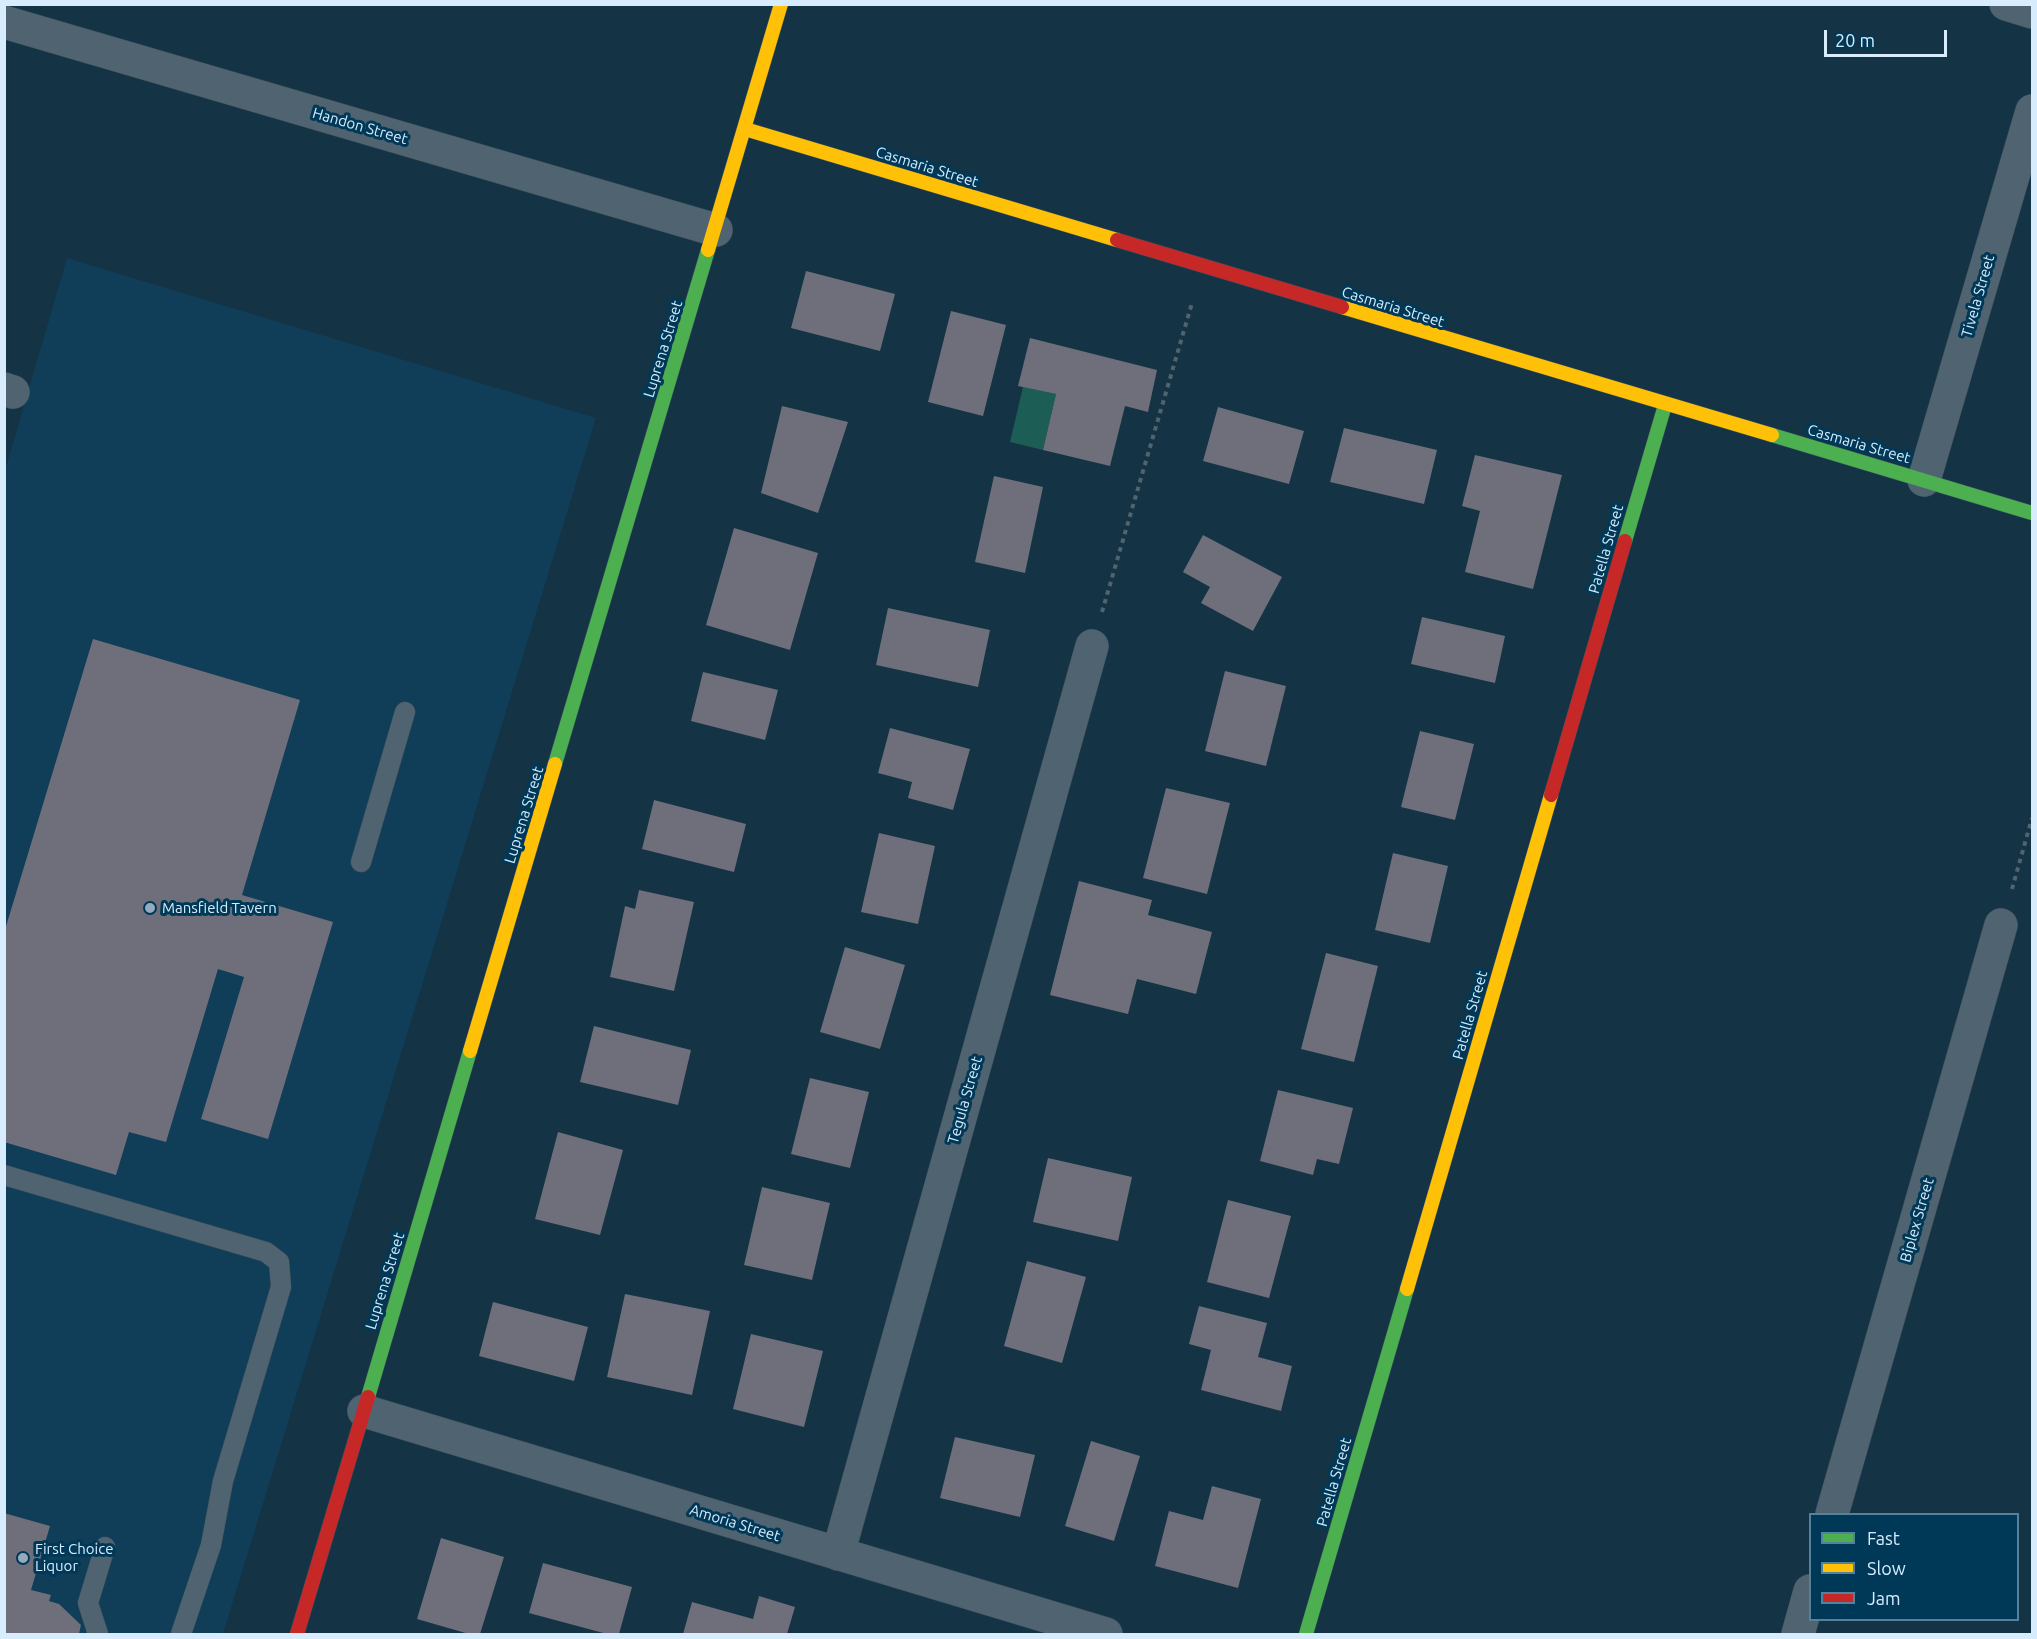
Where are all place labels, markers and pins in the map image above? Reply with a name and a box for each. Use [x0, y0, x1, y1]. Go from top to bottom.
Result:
place label: Mansfield Tavern [162, 899, 277, 917]
marker: Mansfield Tavern [143, 901, 157, 915]
place label: First Choice Liquor [35, 1540, 113, 1575]
marker: First Choice Liquor [16, 1551, 30, 1565]

